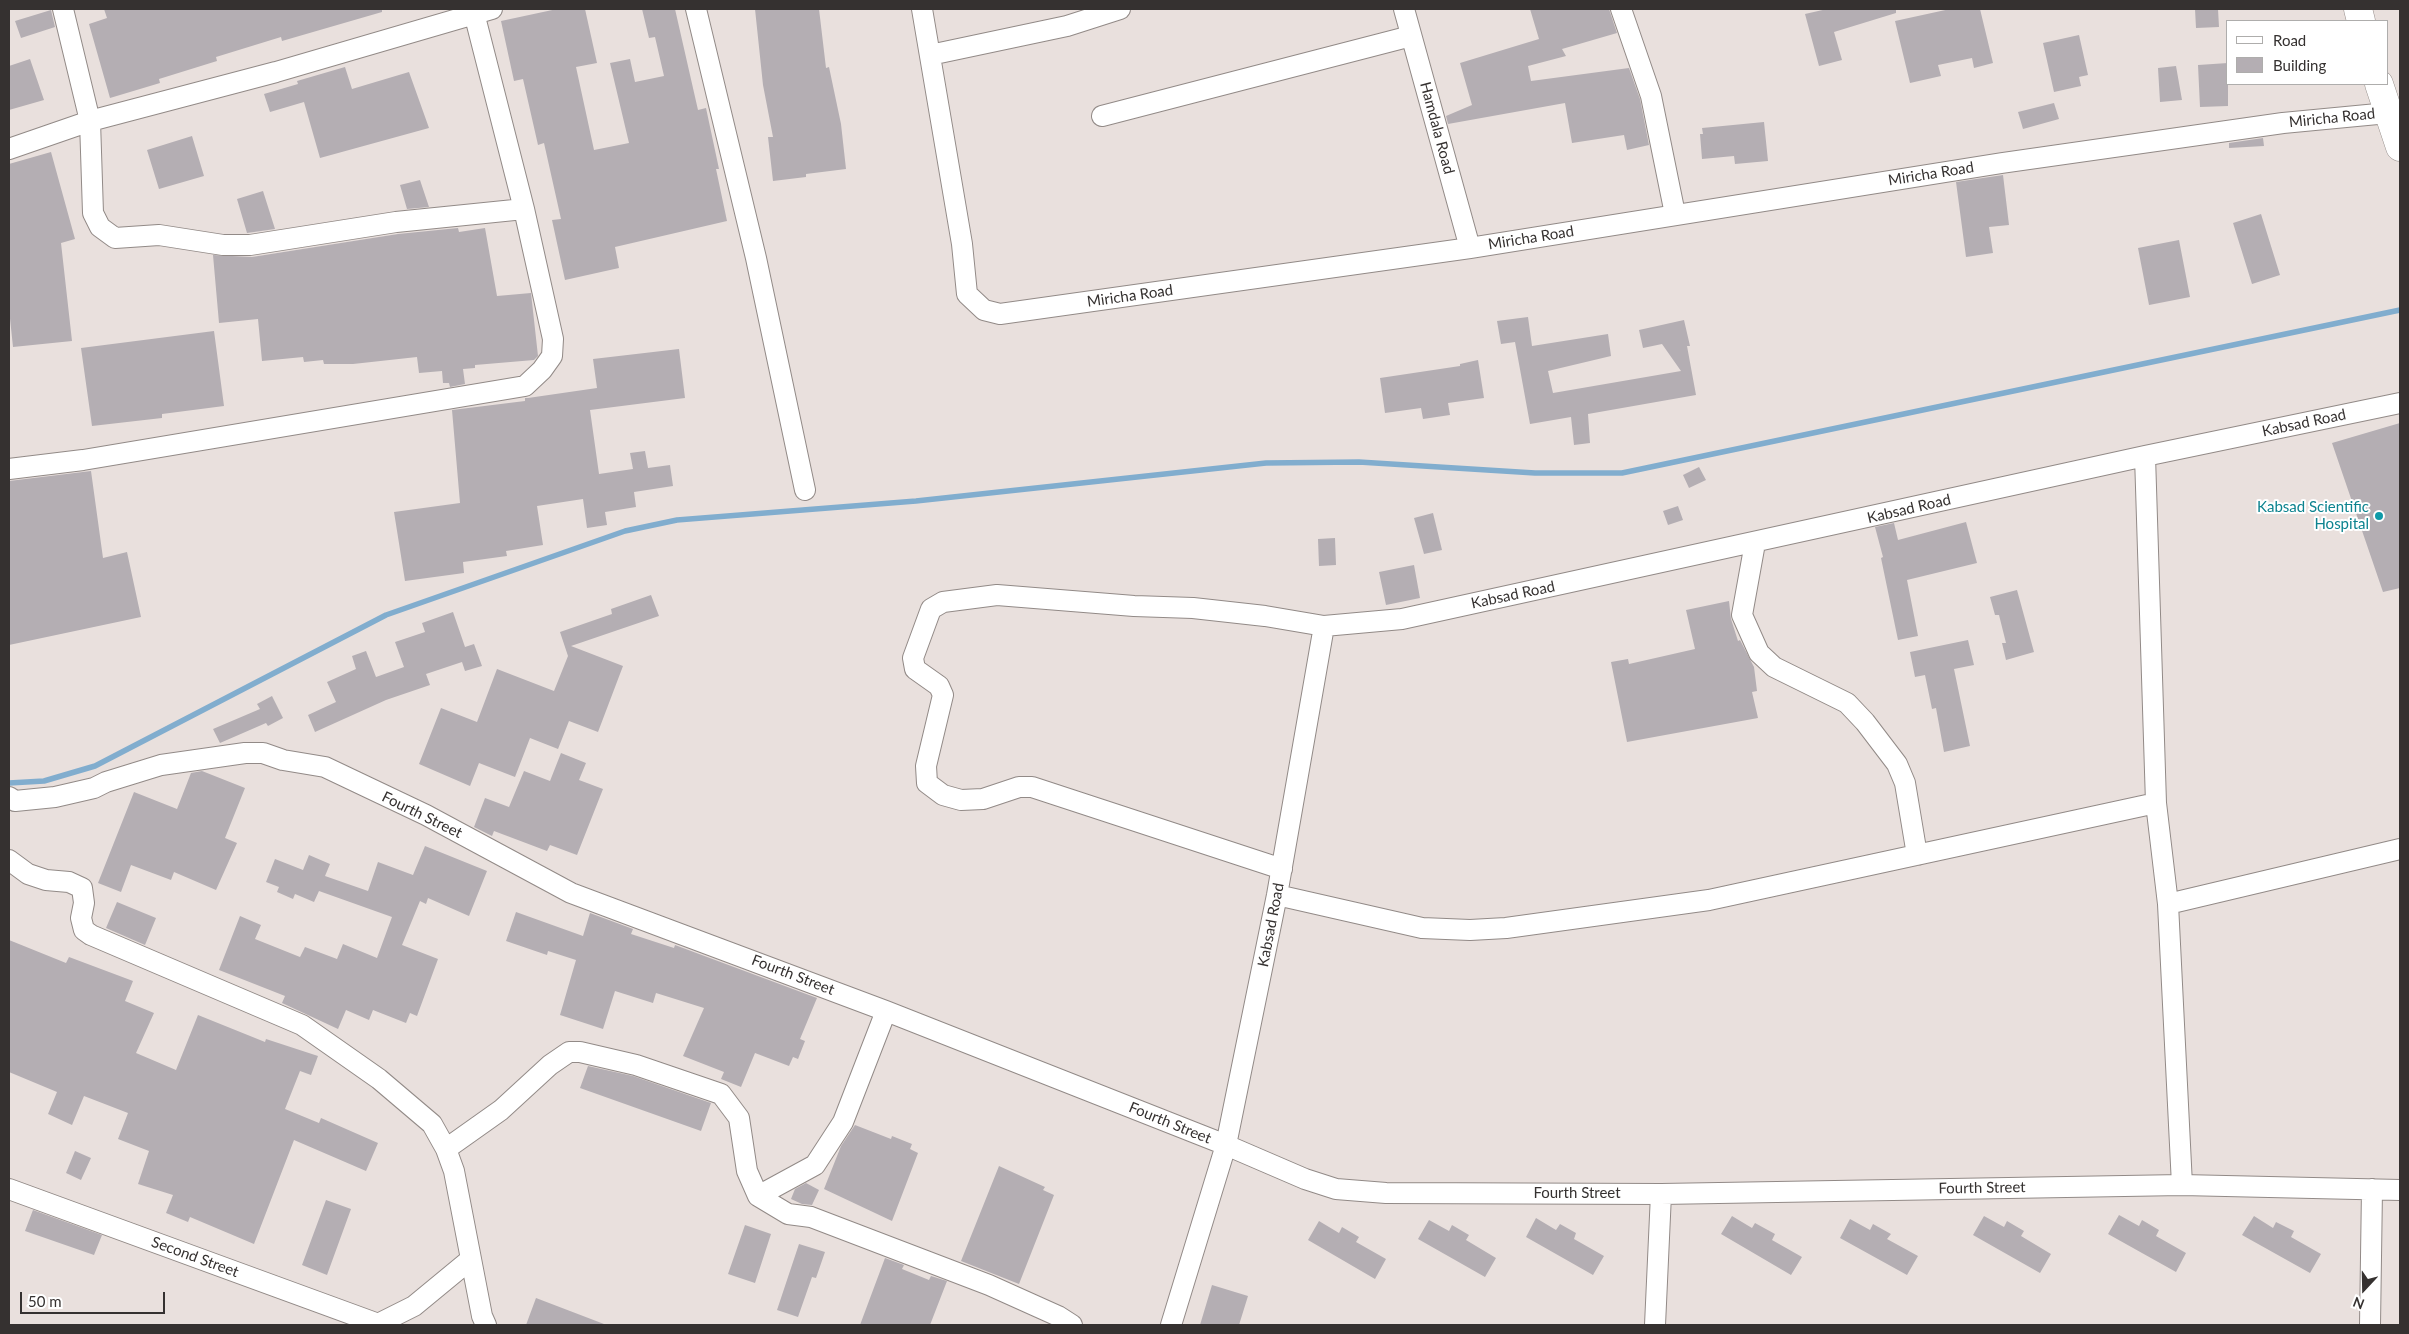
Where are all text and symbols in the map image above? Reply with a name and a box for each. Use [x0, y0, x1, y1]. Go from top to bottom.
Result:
legend [2226, 20, 2389, 85]
text: Road [2273, 31, 2306, 49]
text: Building [2273, 56, 2326, 74]
street label: Hamdala Road [1416, 80, 1458, 176]
street label: Miricha Road [2288, 105, 2376, 131]
street label: Miricha Road [1887, 158, 1975, 190]
street label: Miricha Road [1487, 222, 1575, 254]
street label: Miricha Road [1086, 281, 1174, 311]
street label: Kabsad Road [2260, 405, 2348, 441]
street label: Kabsad Road [1865, 491, 1953, 527]
place label: Kabsad Scientific Hospital [2257, 498, 2369, 533]
marker: Kabsad Scientific Hospital [2373, 510, 2385, 522]
street label: Kabsad Road [1469, 577, 1557, 613]
street label: Fourth Street [379, 788, 465, 842]
street label: Kabsad Road [1254, 881, 1288, 969]
street label: Fourth Street [749, 951, 837, 999]
street label: Fourth Street [1126, 1098, 1214, 1148]
street label: Fourth Street [1938, 1178, 2026, 1198]
street label: Fourth Street [1533, 1184, 1621, 1202]
street label: Second Street [149, 1233, 241, 1281]
north arrow [2339, 1264, 2389, 1314]
scale bar [22, 1282, 168, 1314]
text: 50 m [28, 1292, 62, 1310]
text: N [2350, 1294, 2367, 1313]

